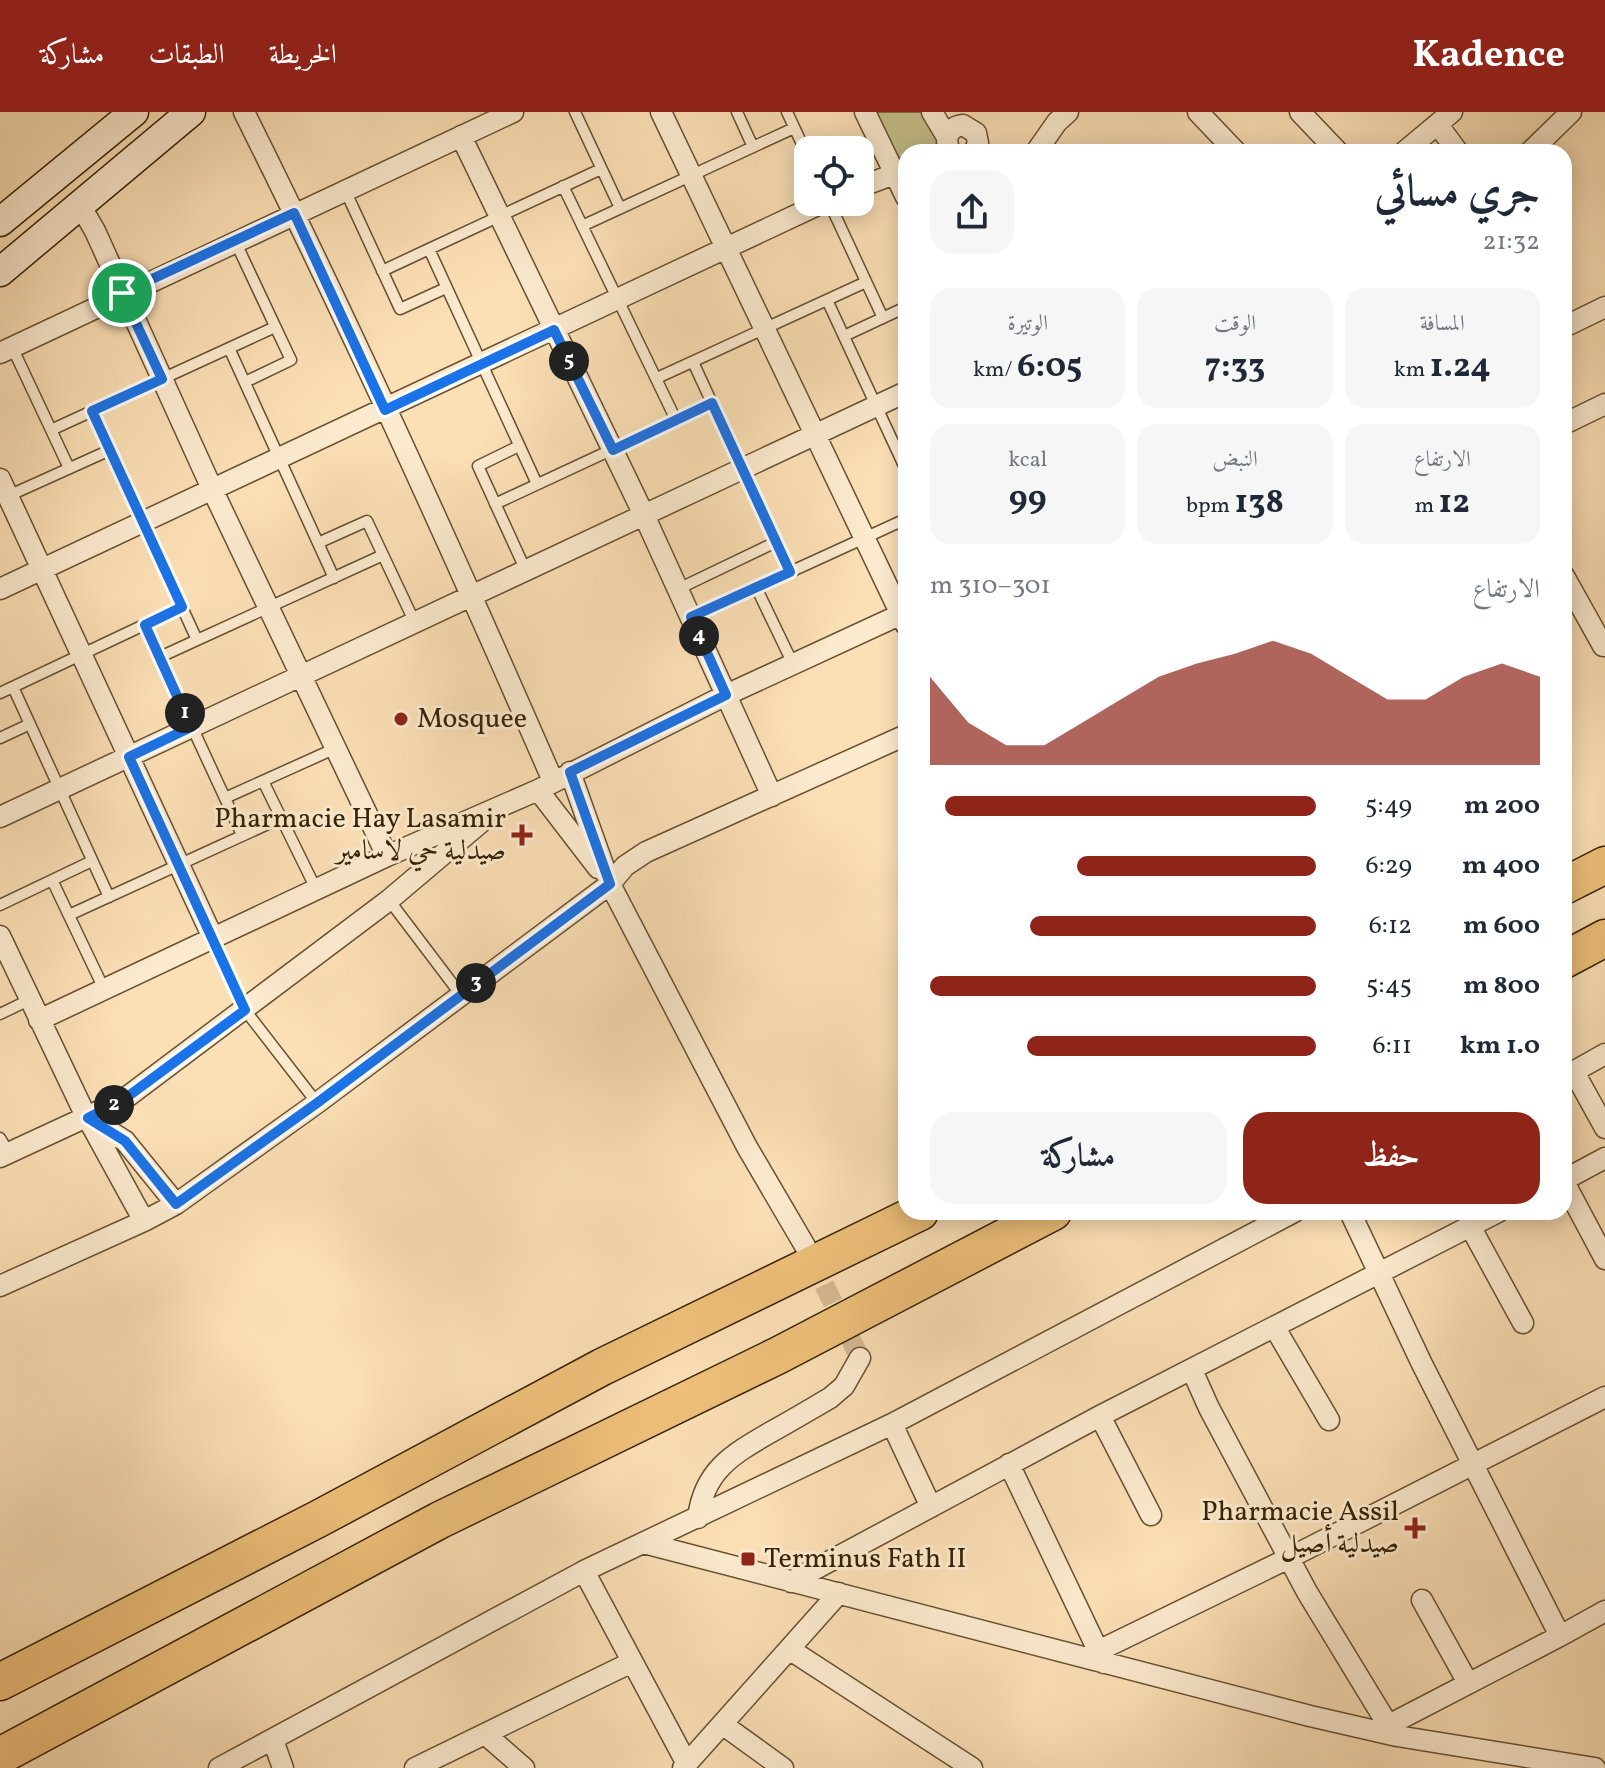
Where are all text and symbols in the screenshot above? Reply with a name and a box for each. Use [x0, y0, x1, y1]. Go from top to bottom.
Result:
text: Kadence [1413, 30, 1565, 83]
text: مشاركة [40, 36, 104, 75]
text: الطبقات [148, 36, 225, 75]
text: الخريطة [269, 36, 337, 75]
map controls [794, 136, 874, 216]
button: locate [794, 136, 874, 216]
text: جري مسائي [1374, 163, 1540, 224]
button: share [930, 170, 1014, 254]
text: 21:32 [1483, 224, 1540, 260]
pin [88, 259, 156, 327]
icon: arrive [100, 271, 144, 315]
text: الوتيرة [1007, 309, 1048, 340]
text: الوقت [1214, 309, 1256, 340]
text: المسافة [1420, 309, 1465, 340]
pin: 5 [549, 341, 589, 381]
text: 6:05 [1017, 344, 1082, 391]
text: 7:33 [1205, 344, 1265, 391]
text: 1.24 [1430, 344, 1491, 391]
text: 5 [564, 345, 574, 376]
text: /km [973, 355, 1017, 386]
text: km [1394, 355, 1430, 386]
text: kcal [1008, 445, 1047, 476]
text: النبض [1212, 445, 1258, 476]
text: الارتفاع [1414, 445, 1471, 476]
text: 99 [1009, 476, 1047, 523]
text: 138 [1235, 480, 1284, 527]
text: 12 [1439, 480, 1470, 527]
text: bpm [1186, 491, 1235, 522]
text: m [1415, 491, 1439, 522]
text: 301–310 m [930, 568, 1051, 604]
text: الارتفاع [1473, 572, 1540, 608]
pin: 4 [679, 616, 719, 656]
text: 4 [692, 620, 706, 651]
pin: 1 [165, 693, 205, 733]
text: 1 [181, 697, 189, 728]
place label: Mosquee [417, 700, 527, 739]
marker: Mosquee [392, 710, 410, 728]
text: 5:49 [1365, 788, 1412, 824]
text: 200 m [1464, 788, 1540, 824]
place label: Pharmacie Hay Lasamir صيدلية حي لاسامير [214, 800, 506, 872]
marker: Pharmacie Hay Lasamir صيدلية حي لاسامير [513, 826, 531, 844]
text: 6:29 [1366, 848, 1412, 884]
text: 400 m [1462, 848, 1540, 884]
text: 6:12 [1369, 908, 1412, 944]
text: 600 m [1463, 908, 1540, 944]
pin: 3 [456, 963, 496, 1003]
text: 3 [470, 967, 482, 998]
text: 5:45 [1366, 968, 1412, 1004]
text: 800 m [1463, 968, 1540, 1004]
text: 6:11 [1373, 1028, 1412, 1064]
text: 1.0 km [1460, 1028, 1540, 1064]
pin: 2 [94, 1085, 134, 1125]
text: 2 [108, 1089, 120, 1120]
button: مشاركة [930, 1112, 1227, 1204]
button: حفظ [1243, 1112, 1540, 1204]
place label: Pharmacie Assil صيدلية أصيل [1201, 1493, 1399, 1564]
marker: Pharmacie Assil صيدلية أصيل [1406, 1519, 1424, 1537]
place label: Terminus Fath II [764, 1540, 967, 1579]
marker: Terminus Fath II [739, 1550, 757, 1568]

